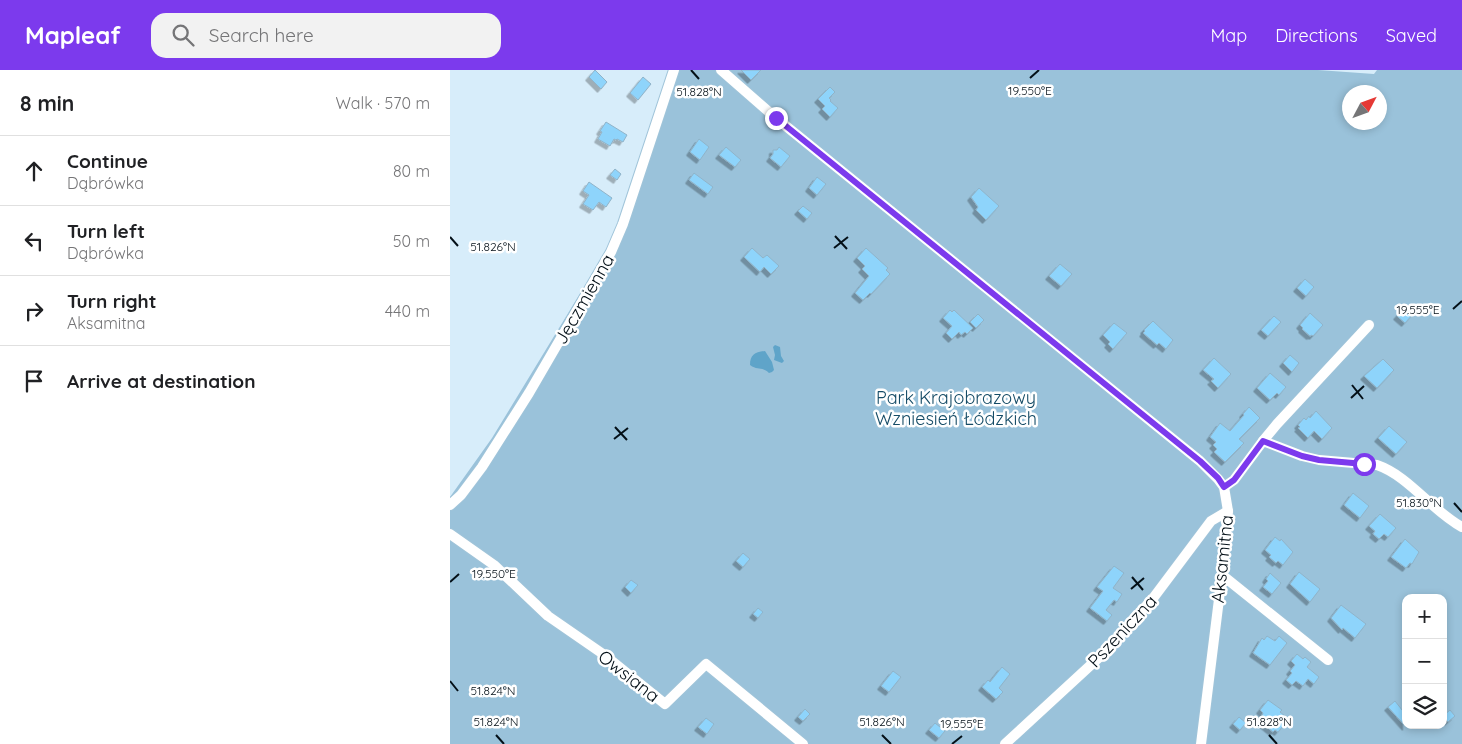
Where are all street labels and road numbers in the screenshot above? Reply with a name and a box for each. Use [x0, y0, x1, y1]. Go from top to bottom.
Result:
street label: Jęczmienna [549, 250, 619, 348]
street label: Aksamitna [1206, 514, 1238, 604]
street label: Pszeniczna [1082, 590, 1162, 672]
street label: Owsiana [594, 645, 664, 707]

